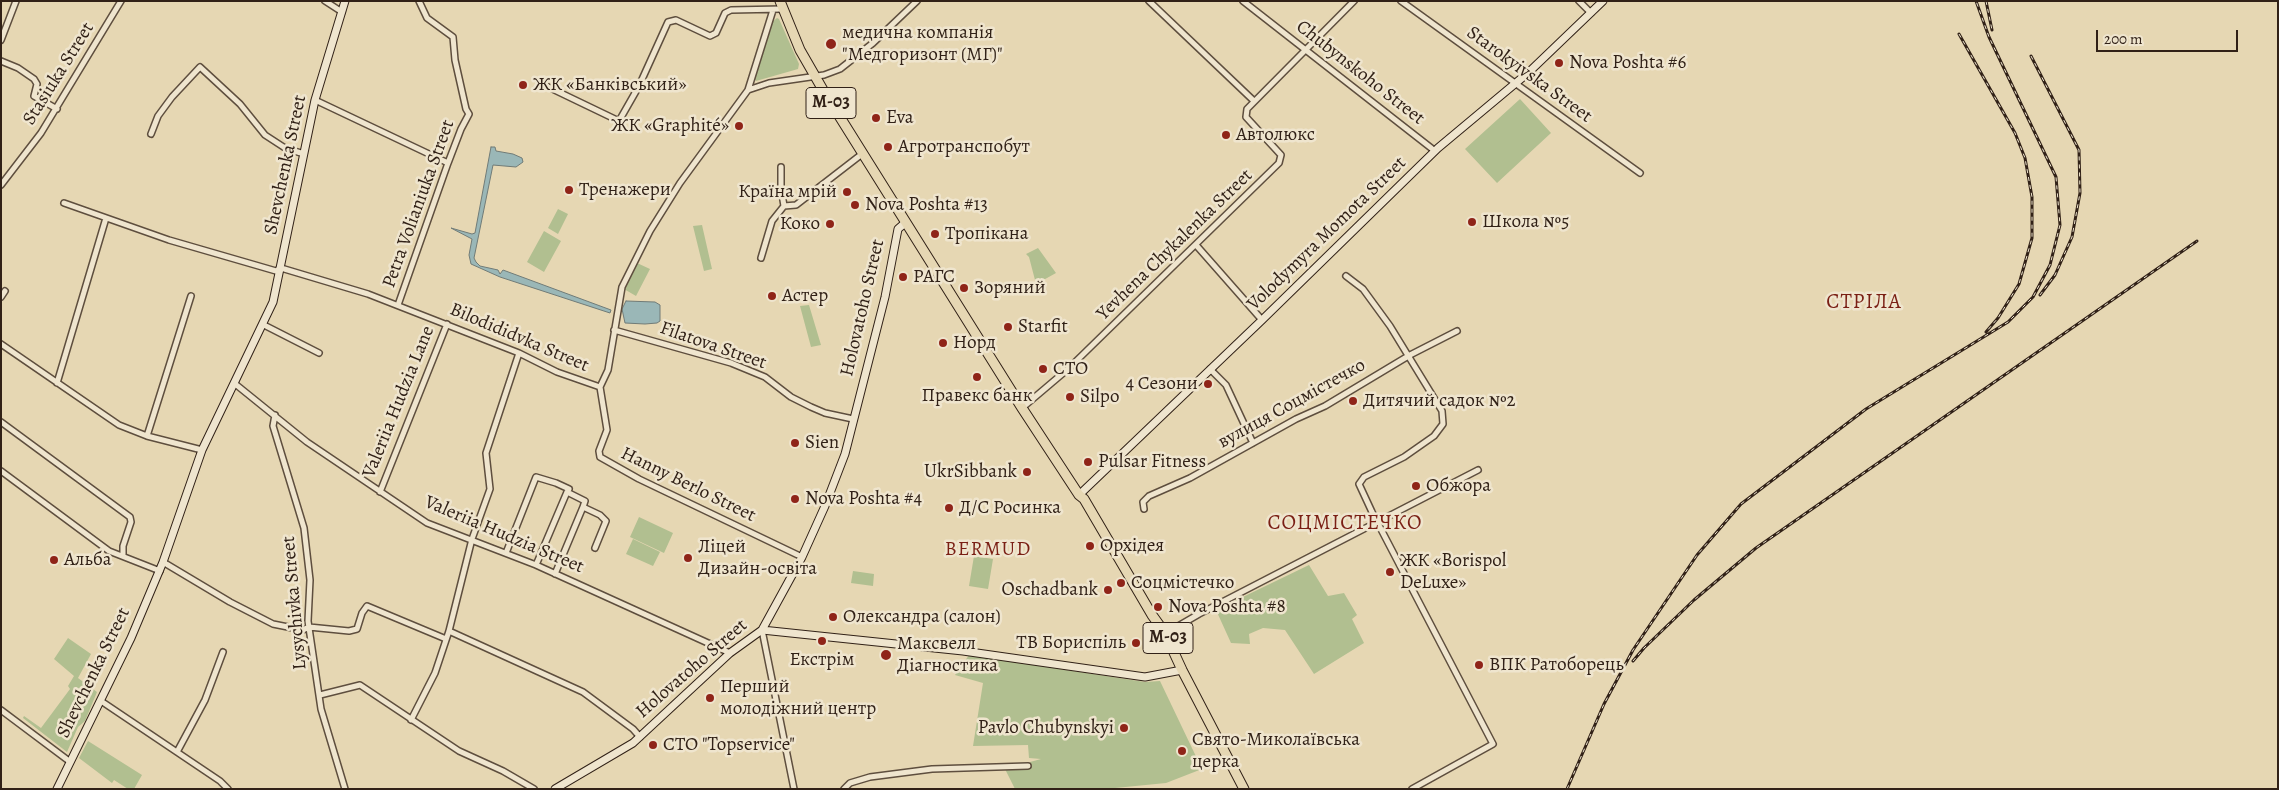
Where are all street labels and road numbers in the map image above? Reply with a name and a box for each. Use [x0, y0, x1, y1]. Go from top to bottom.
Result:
street label: Chubynskoho Street [1291, 16, 1429, 130]
street label: Stasiuka Street [18, 18, 100, 130]
street label: Starokyivska Street [1462, 22, 1596, 128]
road number: М-03 [806, 88, 856, 119]
street label: Shevchenka Street [260, 93, 312, 237]
street label: Petra Volianiuka Street [378, 117, 460, 291]
street label: Volodymyra Momota Street [1243, 152, 1411, 316]
street label: Yevhena Chykalenka Street [1092, 165, 1258, 325]
street label: Holovatoho Street [836, 237, 890, 379]
street label: Bilodididvka Street [446, 298, 592, 378]
street label: Filatova Street [657, 317, 769, 375]
street label: Valeriia Hudzia Lane [358, 323, 440, 481]
street label: вулиця Соцмістечко [1214, 354, 1370, 454]
street label: Hanny Berlo Street [617, 443, 759, 527]
street label: Valeriia Hudzia Street [421, 491, 587, 579]
street label: Lysychivka Street [278, 535, 312, 671]
street label: Shevchenka Street [53, 604, 135, 742]
street label: Holovatoho Street [632, 614, 752, 724]
road number: М-03 [1143, 622, 1193, 654]

